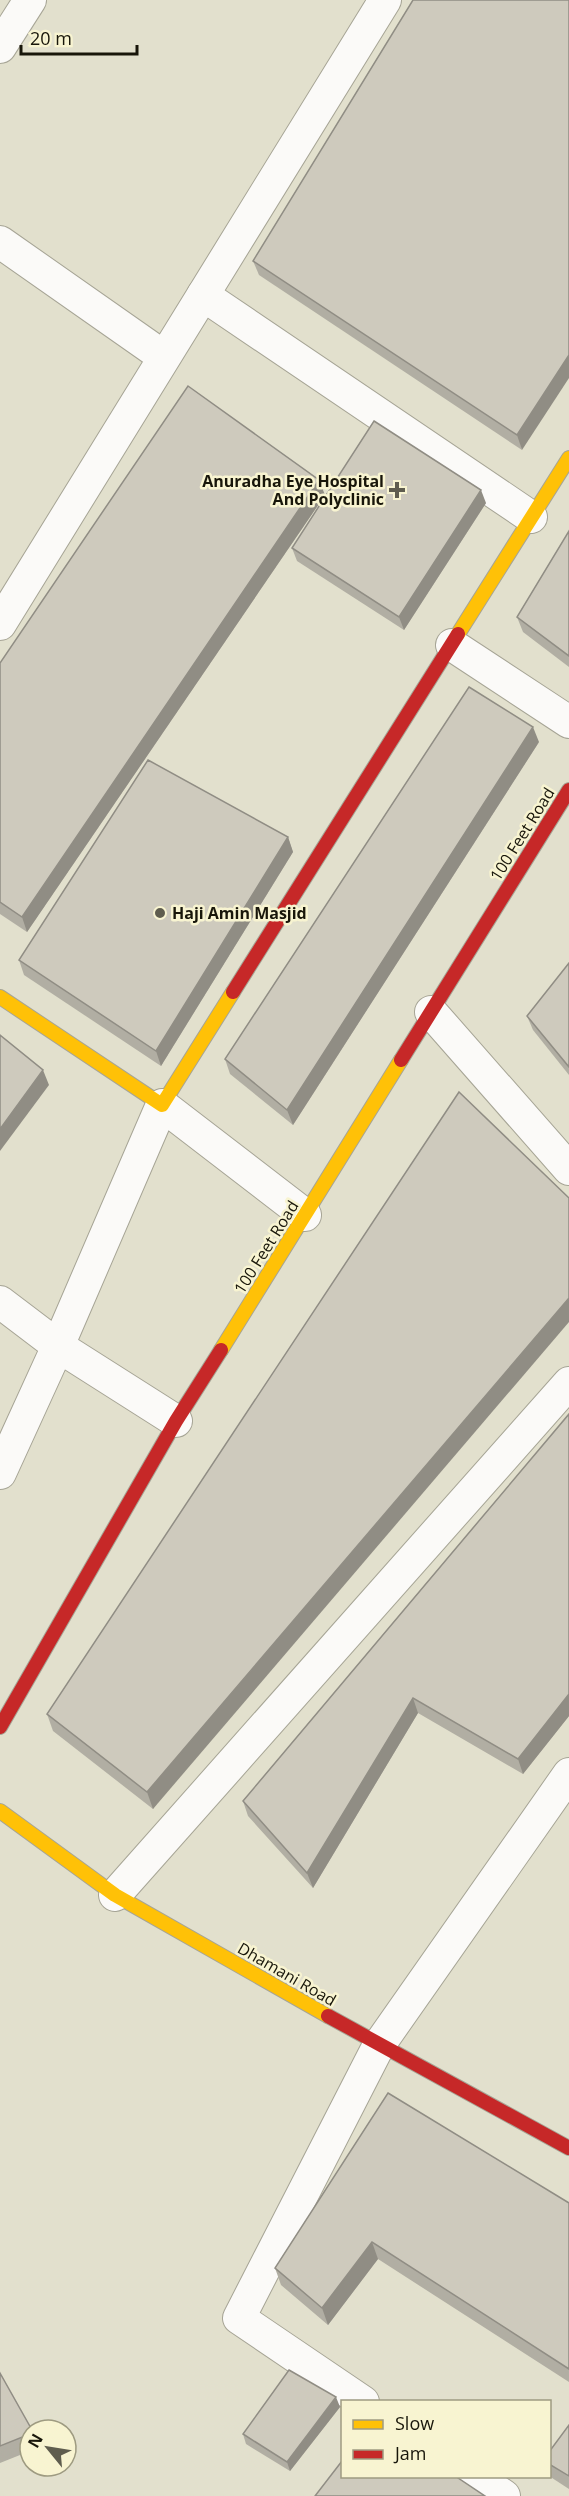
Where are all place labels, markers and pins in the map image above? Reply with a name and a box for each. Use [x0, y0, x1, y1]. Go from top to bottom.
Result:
place label: Anuradha Eye Hospital And Polyclinic [202, 470, 384, 510]
marker: Anuradha Eye Hospital And Polyclinic [388, 481, 406, 499]
place label: Haji Amin Masjid [172, 902, 307, 924]
marker: Haji Amin Masjid [153, 906, 167, 920]

